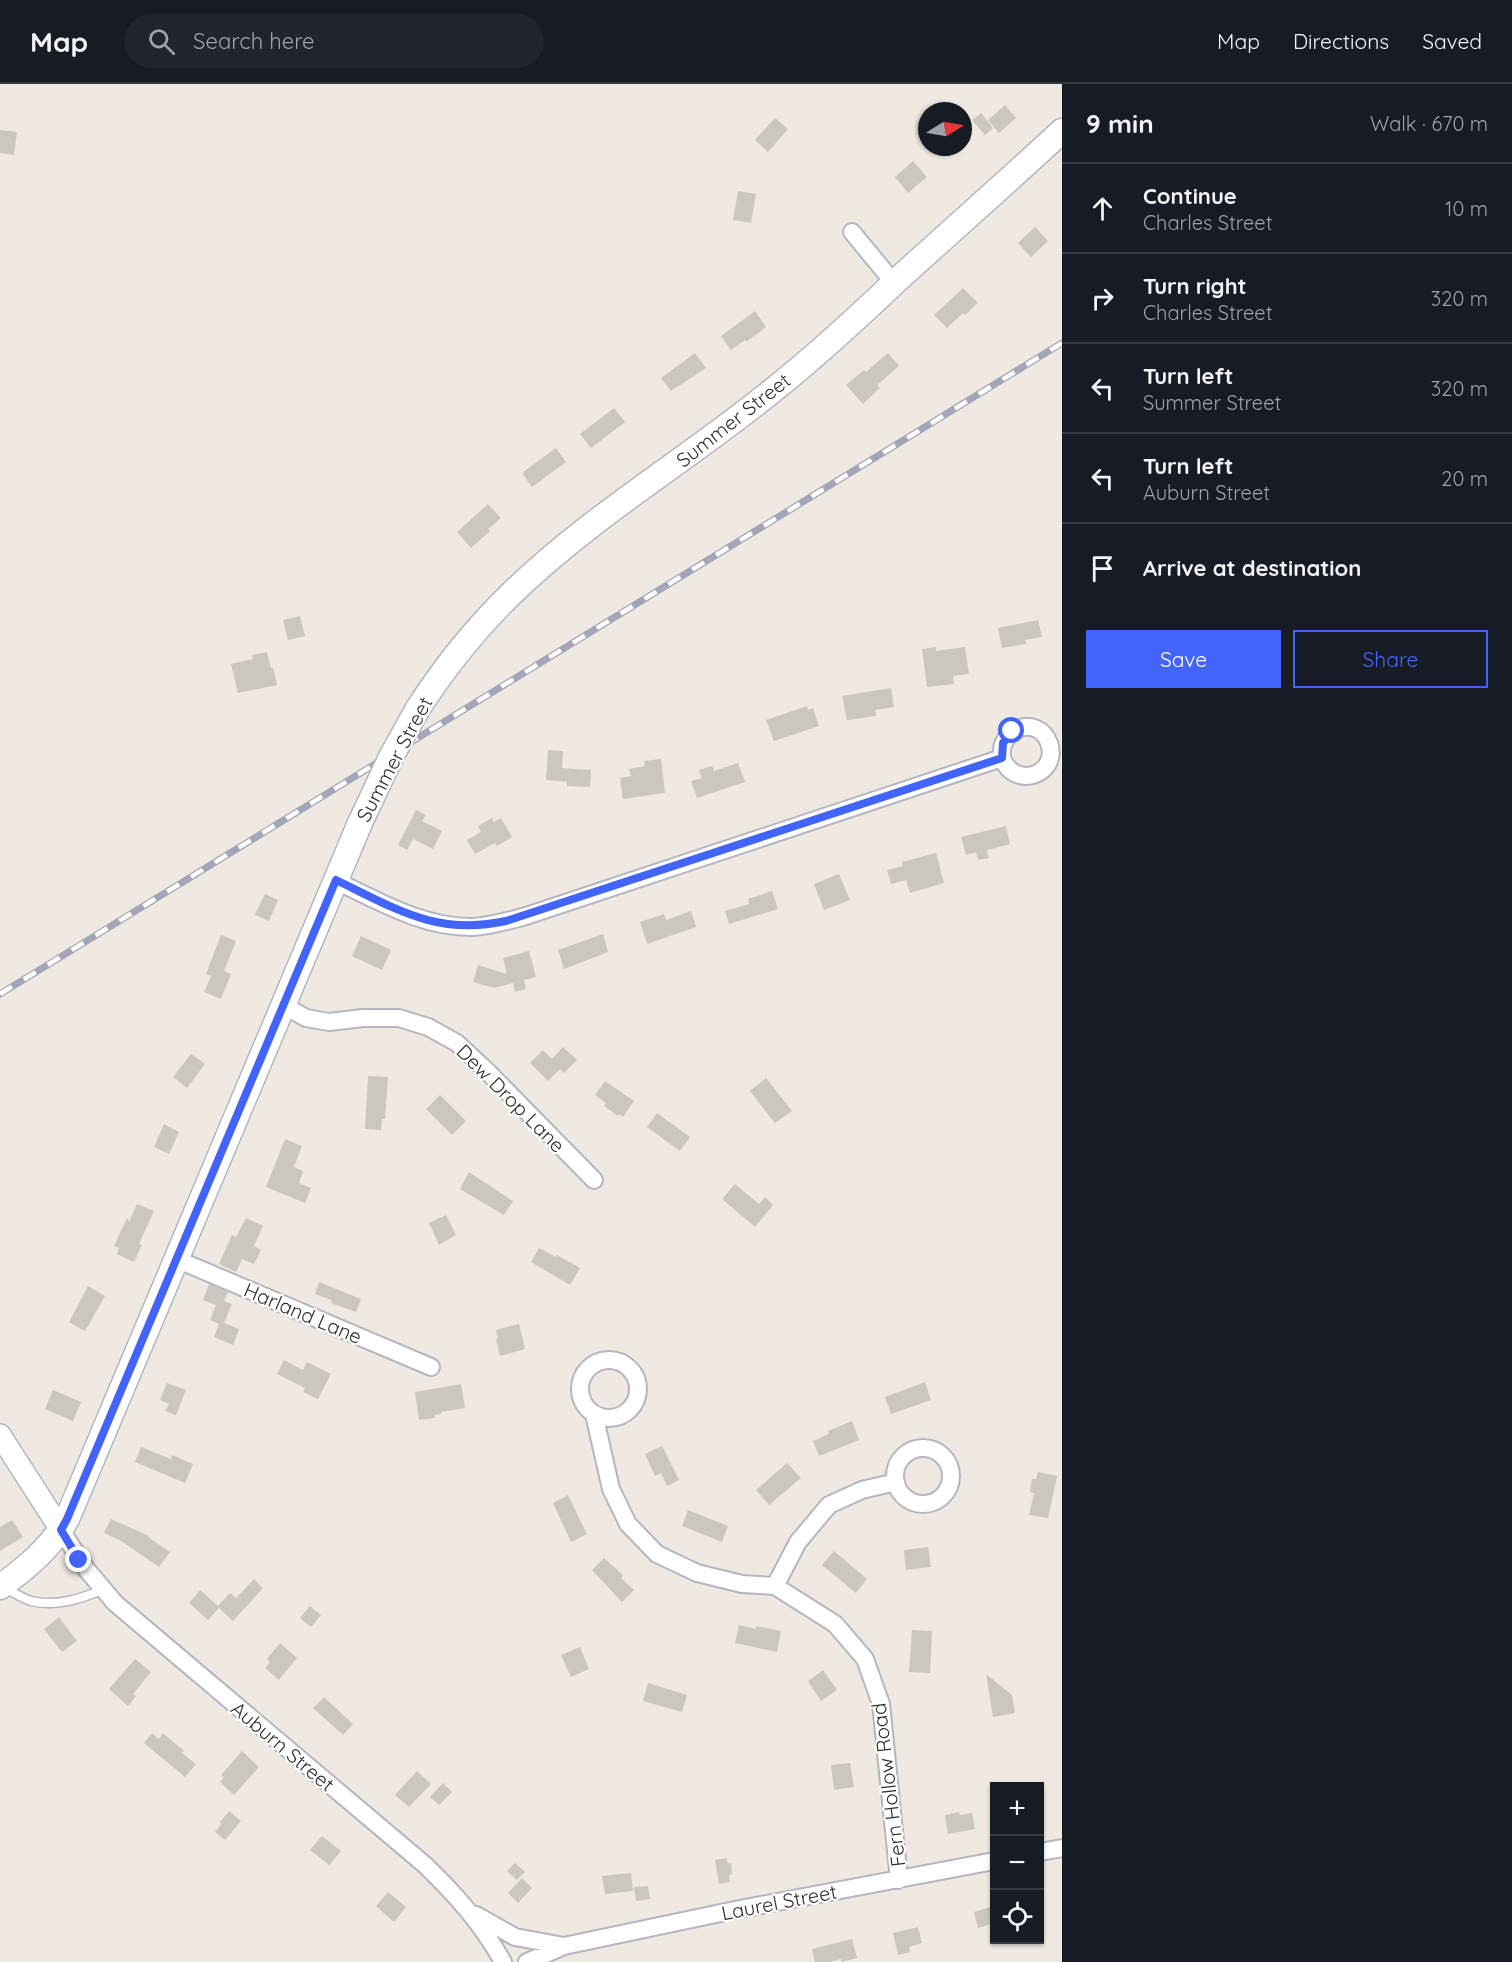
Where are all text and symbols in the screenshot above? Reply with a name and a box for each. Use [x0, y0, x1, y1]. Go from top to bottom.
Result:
search box [124, 14, 544, 68]
text: Map [30, 24, 88, 59]
icon: search [145, 25, 178, 58]
text: Search here [193, 27, 315, 55]
text: Map [1217, 28, 1260, 54]
text: Directions [1293, 28, 1389, 54]
text: Saved [1422, 28, 1482, 54]
north arrow [918, 102, 972, 156]
text: 9 min [1086, 107, 1154, 140]
text: Walk · 670 m [1370, 111, 1488, 136]
text: Continue [1143, 182, 1237, 210]
icon: ahead [1086, 192, 1119, 225]
text: 10 m [1445, 196, 1488, 221]
text: Charles Street [1143, 210, 1272, 235]
text: Turn right [1143, 272, 1247, 300]
icon: right [1086, 282, 1119, 315]
text: 320 m [1431, 286, 1488, 311]
text: Charles Street [1143, 300, 1272, 325]
text: Turn left [1143, 362, 1233, 390]
street label: Summer Street [671, 367, 795, 472]
icon: left [1086, 372, 1119, 405]
text: 320 m [1431, 376, 1488, 401]
text: Summer Street [1143, 390, 1281, 415]
text: Turn left [1143, 452, 1233, 480]
icon: left [1086, 462, 1119, 495]
text: 20 m [1441, 466, 1488, 491]
text: Auburn Street [1143, 480, 1270, 505]
icon: arrive [1086, 552, 1119, 585]
text: Arrive at destination [1143, 554, 1361, 582]
button: Save [1086, 630, 1281, 688]
button: Share [1293, 630, 1488, 688]
street label: Summer Street [351, 692, 438, 826]
route start [998, 717, 1024, 743]
street label: Dew Drop Lane [452, 1039, 570, 1157]
street label: Harland Lane [240, 1277, 366, 1349]
route end [65, 1546, 91, 1572]
street label: Auburn Street [226, 1696, 340, 1797]
street label: Fern Hollow Road [866, 1702, 910, 1868]
map controls [990, 1782, 1044, 1944]
button: + [990, 1782, 1044, 1836]
button: − [990, 1836, 1044, 1890]
street label: Laurel Street [719, 1879, 839, 1925]
button: locate [990, 1890, 1044, 1944]

